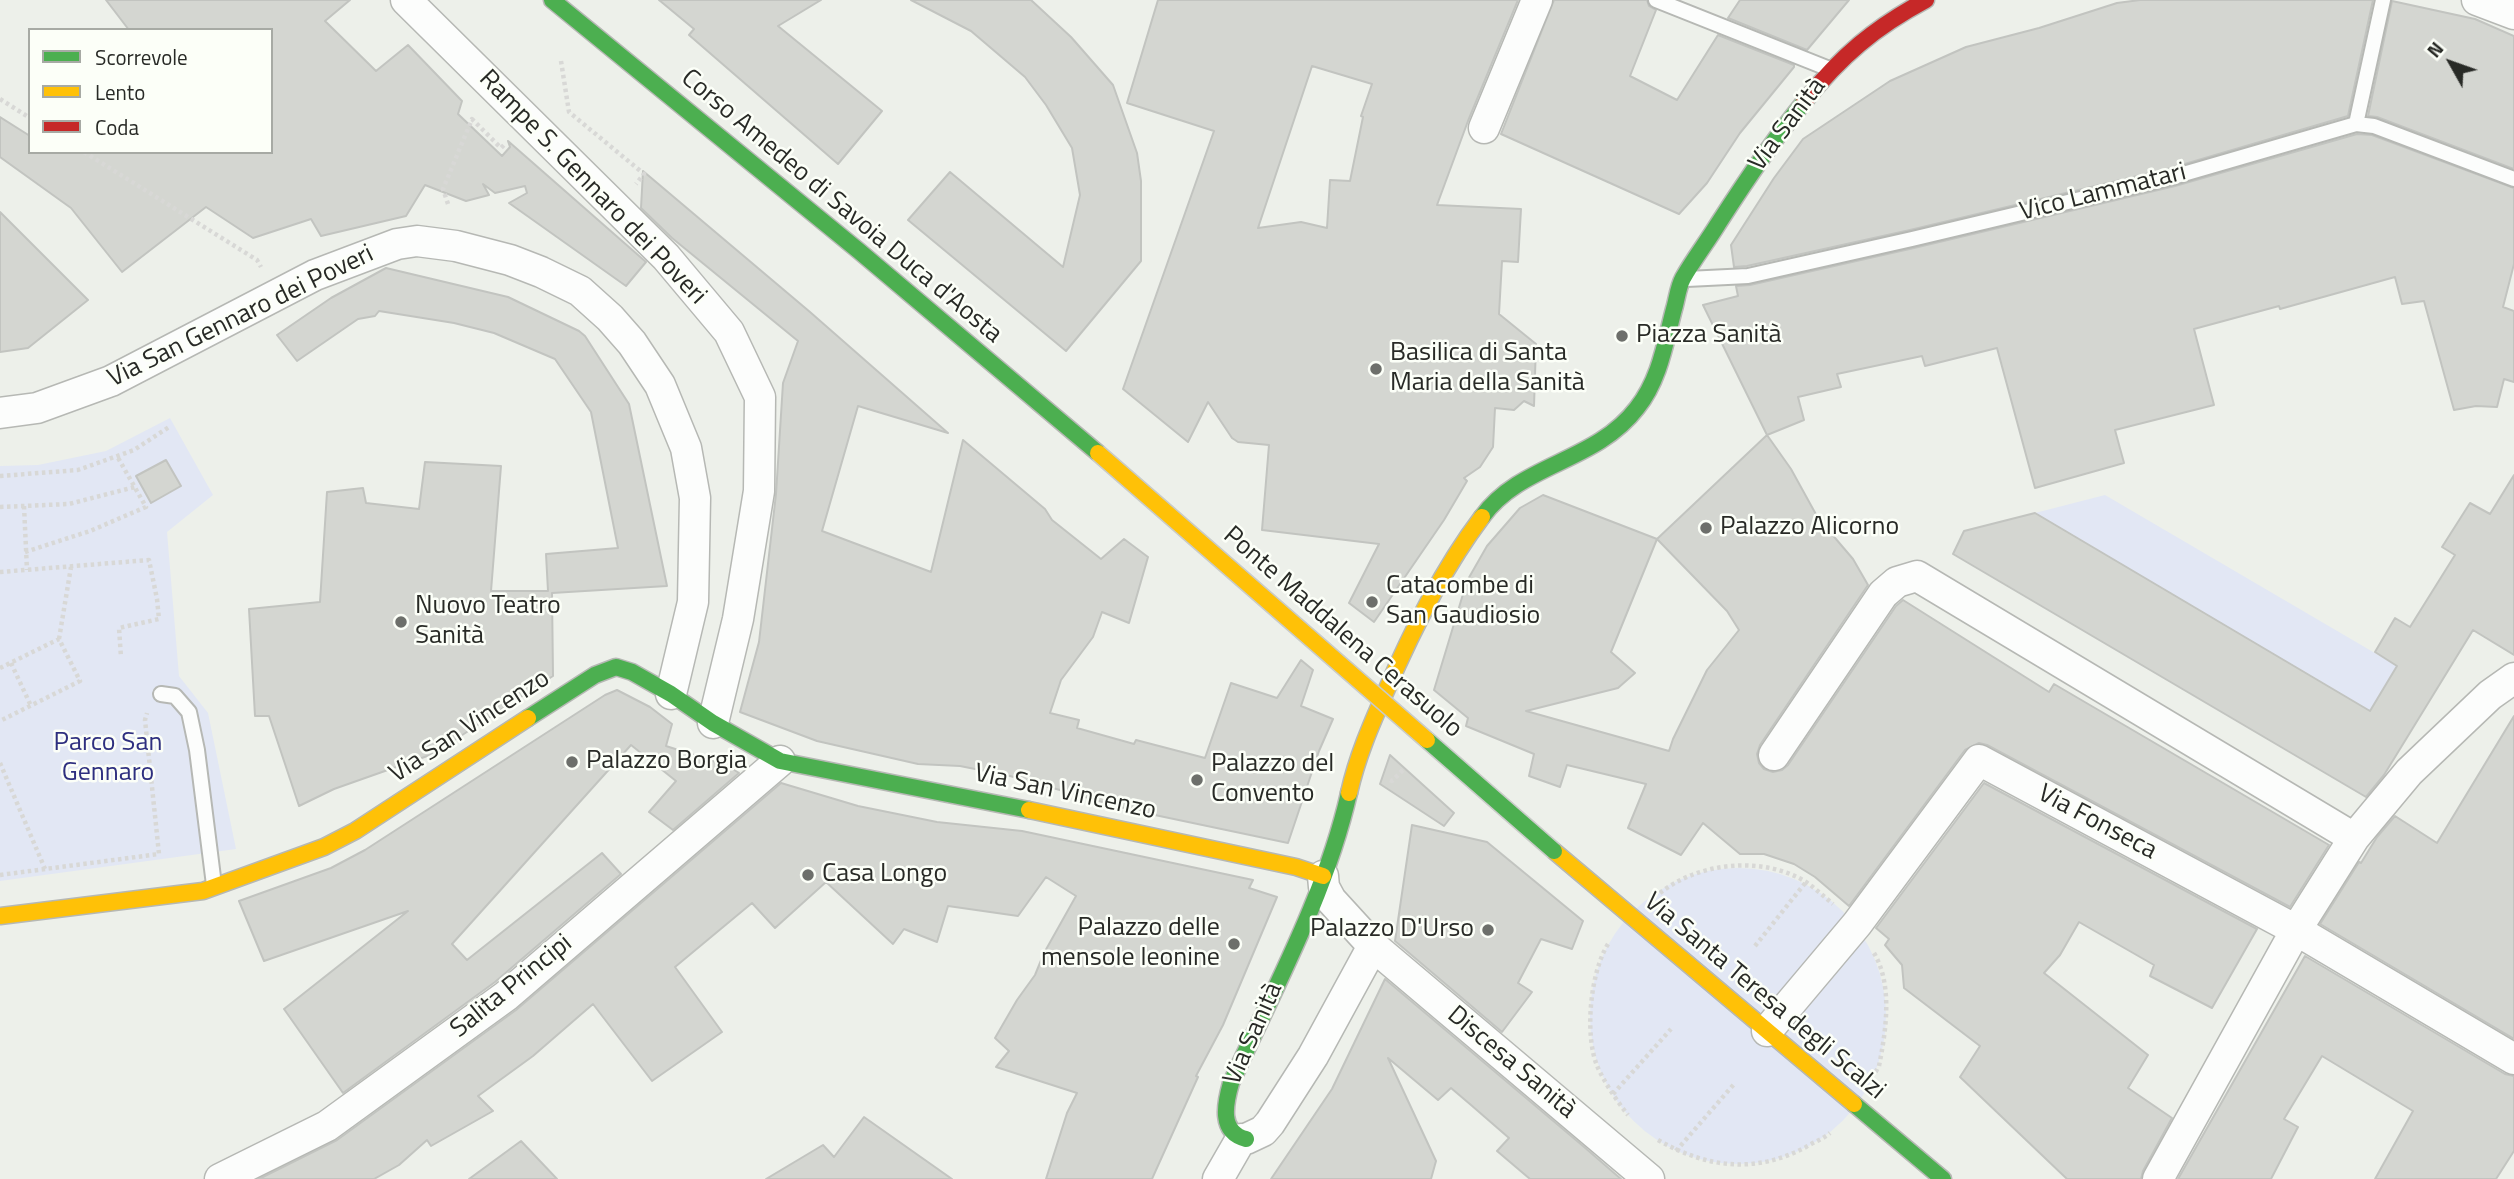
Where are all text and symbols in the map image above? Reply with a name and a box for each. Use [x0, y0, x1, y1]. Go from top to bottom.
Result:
legend [28, 28, 273, 154]
north arrow [2416, 28, 2486, 98]
text: N [2419, 35, 2450, 64]
text: Scorrevole [95, 41, 188, 73]
street label: Corso Amedeo di Savoia Duca d'Aosta [674, 63, 1008, 351]
street label: Rampe S. Gennaro dei Poveri [472, 64, 712, 312]
street label: Via Sanità [1743, 72, 1833, 178]
text: Lento [95, 76, 145, 108]
text: Coda [95, 111, 139, 143]
street label: Vico Lammatari [2017, 157, 2189, 229]
street label: Via San Gennaro dei Poveri [103, 239, 379, 395]
place label: Piazza Sanità [1636, 320, 1781, 352]
marker: Piazza Sanità [1614, 328, 1630, 344]
place label: Basilica di Santa Maria della Sanità [1390, 338, 1585, 400]
marker: Basilica di Santa Maria della Sanità [1368, 361, 1384, 377]
place label: Palazzo Alicorno [1720, 512, 1899, 544]
marker: Palazzo Alicorno [1698, 520, 1714, 536]
street label: Ponte Maddalena Cerasuolo [1216, 521, 1468, 745]
place label: Catacombe di San Gaudiosio [1386, 571, 1540, 632]
place label: Nuovo Teatro Sanità [415, 591, 561, 652]
marker: Catacombe di San Gaudiosio [1364, 594, 1380, 610]
marker: Nuovo Teatro Sanità [393, 614, 409, 630]
street label: Via San Vincenzo [384, 664, 556, 790]
park label: Parco San Gennaro [54, 728, 162, 790]
place label: Palazzo Borgia [586, 746, 747, 778]
place label: Palazzo del Convento [1211, 749, 1334, 810]
marker: Palazzo Borgia [564, 754, 580, 770]
street label: Via San Vincenzo [971, 759, 1159, 827]
marker: Palazzo del Convento [1189, 772, 1205, 788]
street label: Via Fonseca [2032, 779, 2162, 867]
place label: Casa Longo [822, 859, 947, 891]
marker: Casa Longo [800, 867, 816, 883]
street label: Via Santa Teresa degli Scalzi [1637, 887, 1891, 1107]
place label: Palazzo delle mensole leonine [1041, 913, 1220, 974]
place label: Palazzo D'Urso [1310, 914, 1474, 946]
marker: Palazzo D'Urso [1480, 922, 1496, 938]
street label: Salita Principi [445, 929, 579, 1045]
marker: Palazzo delle mensole leonine [1226, 936, 1242, 952]
street label: Via Sanità [1218, 978, 1290, 1090]
street label: Discesa Sanità [1440, 1000, 1582, 1126]

